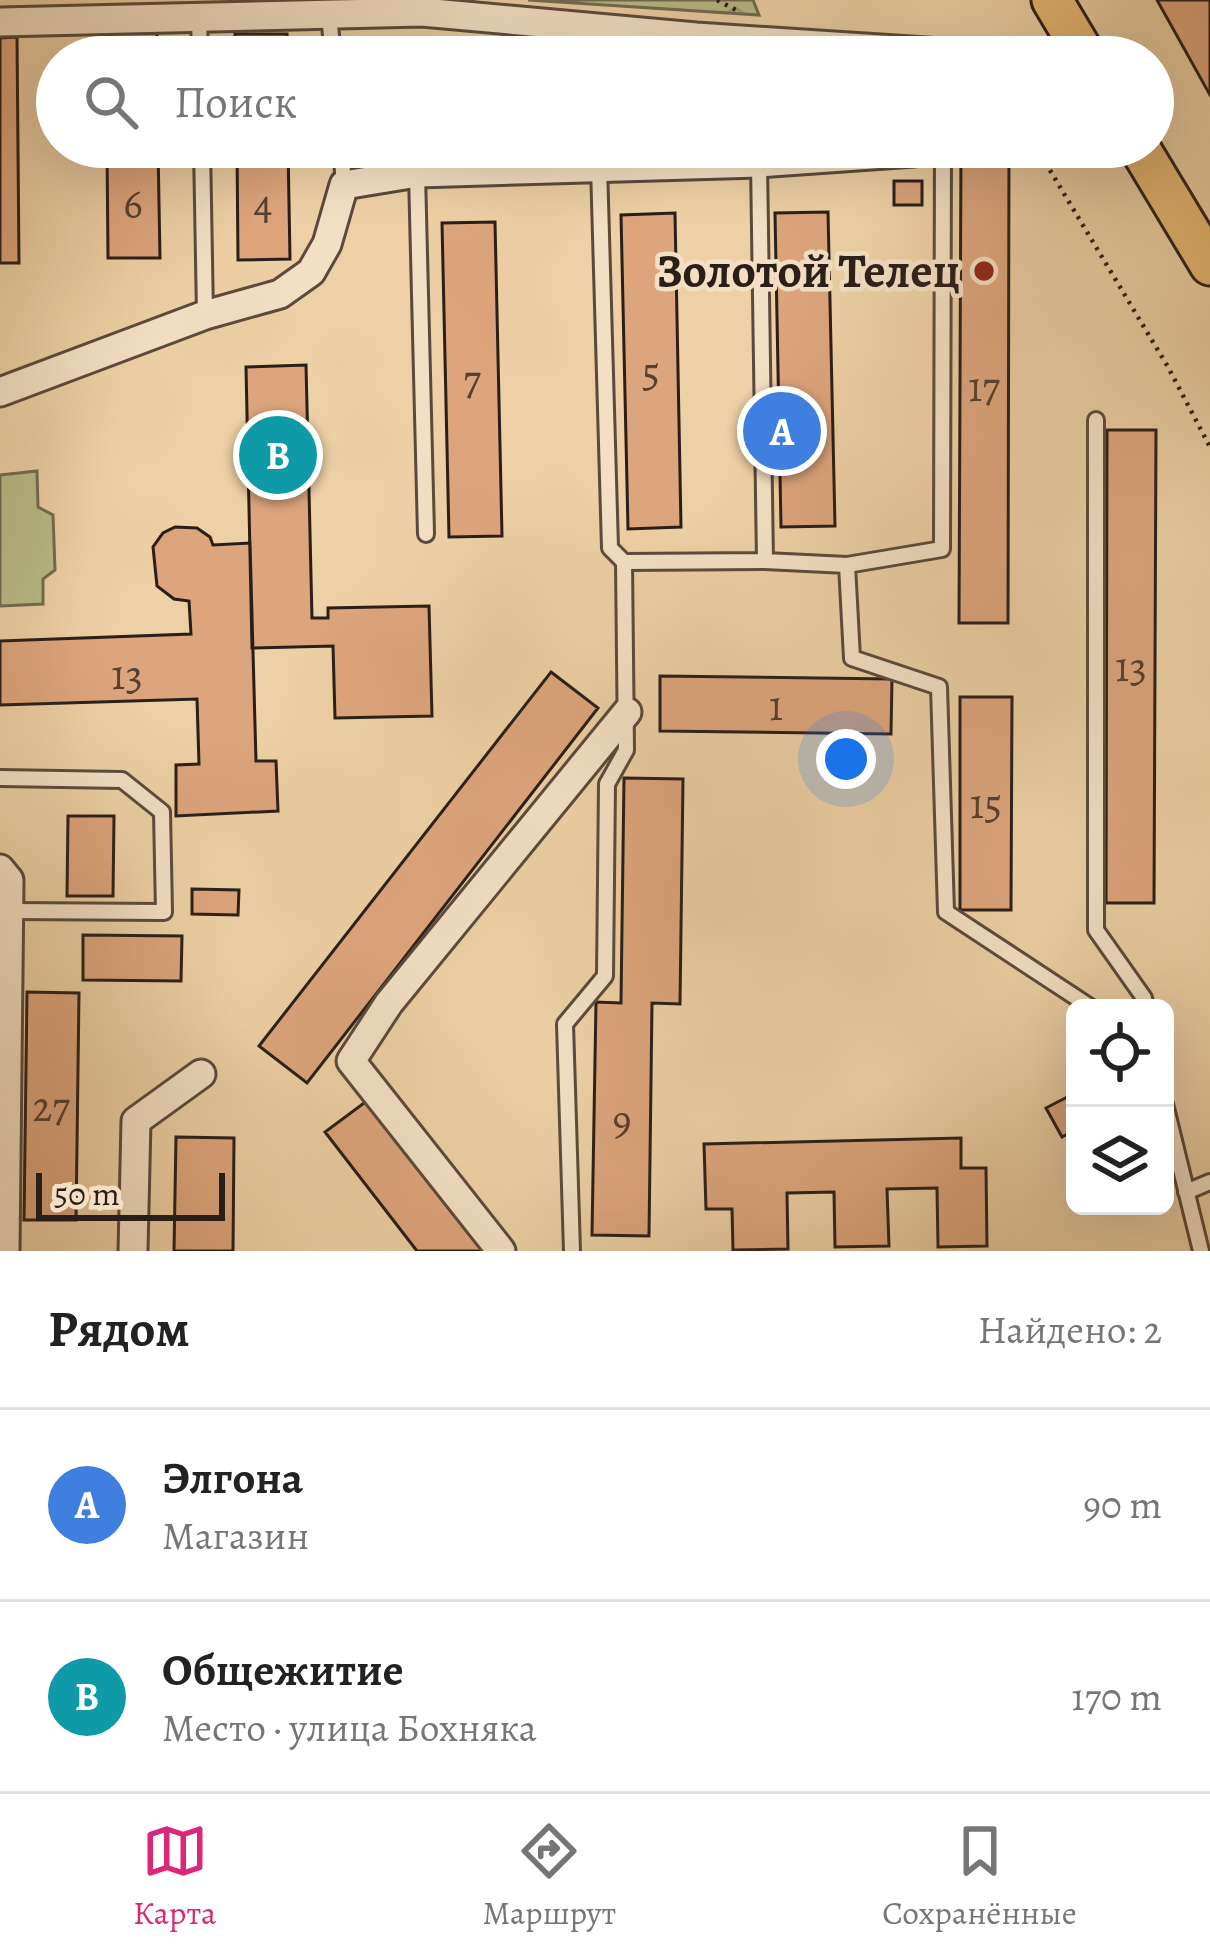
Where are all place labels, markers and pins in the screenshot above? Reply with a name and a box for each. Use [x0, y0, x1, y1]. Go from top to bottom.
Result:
place label: Золотой Телец [656, 238, 960, 304]
marker: Золотой Телец [971, 258, 997, 284]
pin: A [743, 386, 821, 476]
pin: B [239, 410, 317, 500]

